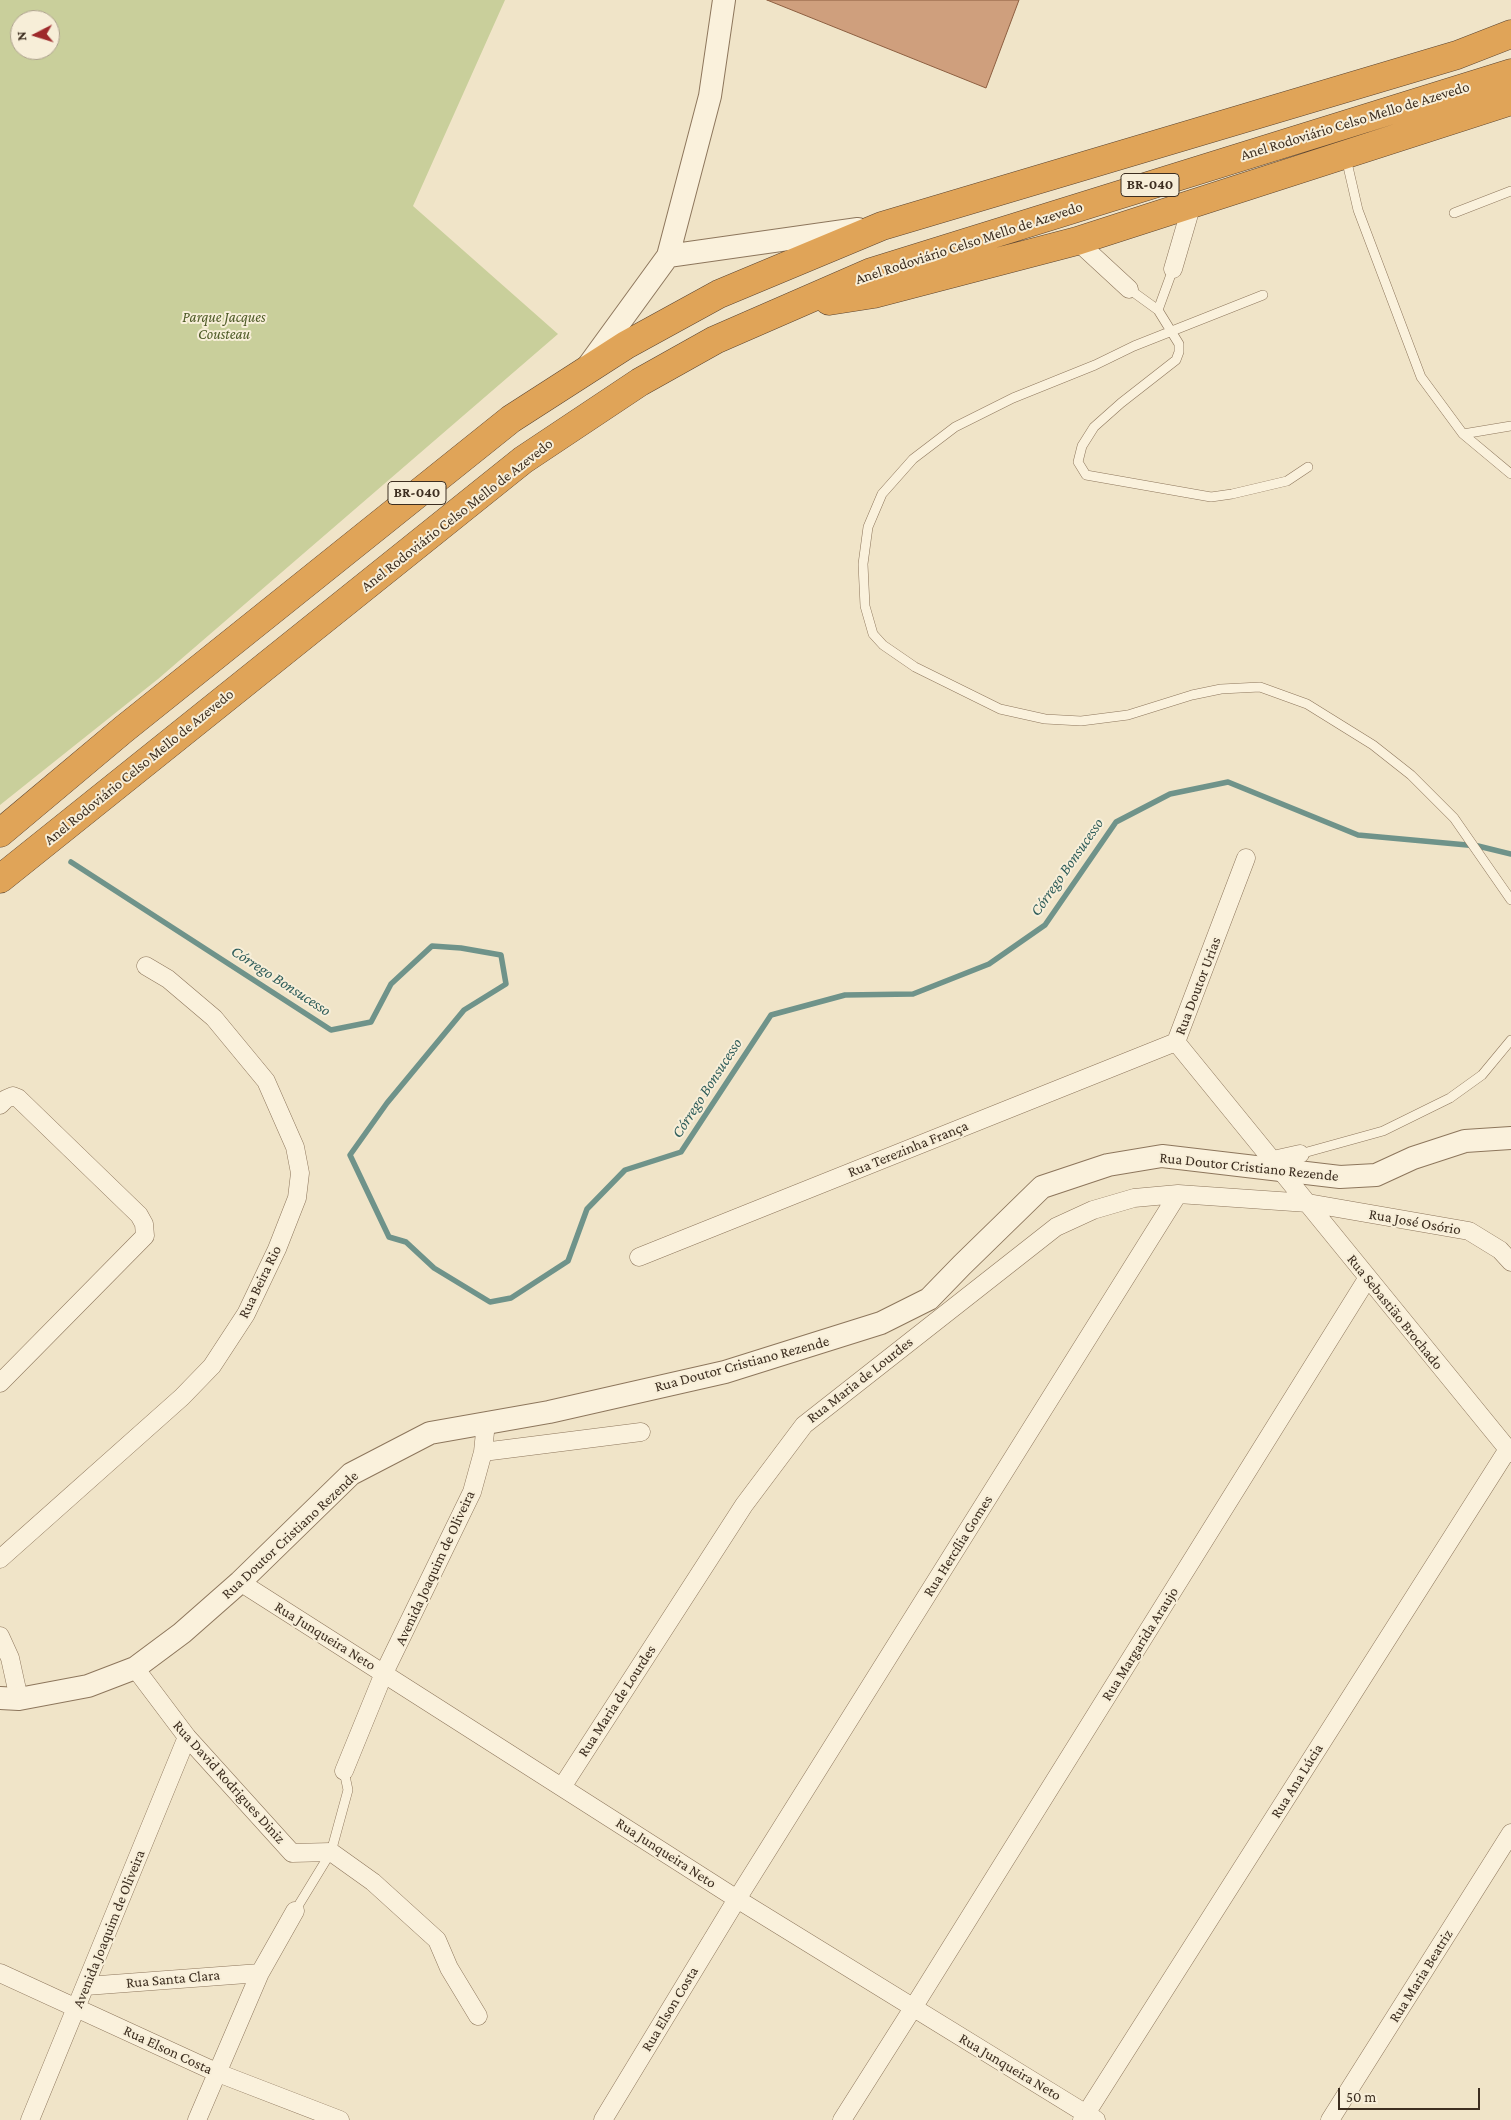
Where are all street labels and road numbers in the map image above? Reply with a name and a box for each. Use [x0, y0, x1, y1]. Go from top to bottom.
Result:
street label: Anel Rodoviário Celso Mello de Azevedo [1238, 78, 1472, 164]
road number: BR-040 [1121, 174, 1179, 196]
street label: Anel Rodoviário Celso Mello de Azevedo [853, 198, 1085, 288]
street label: Anel Rodoviário Celso Mello de Azevedo [358, 435, 556, 595]
road number: BR-040 [388, 482, 446, 504]
street label: Anel Rodoviário Celso Mello de Azevedo [41, 685, 237, 849]
street label: Rua Doutor Urias [1171, 934, 1225, 1038]
street label: Rua Terezinha França [845, 1117, 971, 1181]
street label: Rua Doutor Cristiano Rezende [1159, 1149, 1339, 1185]
street label: Rua José Osório [1368, 1205, 1462, 1239]
street label: Rua Beira Rio [235, 1243, 285, 1321]
street label: Rua Sebastião Brochado [1343, 1251, 1447, 1373]
street label: Rua Doutor Cristiano Rezende [653, 1332, 831, 1396]
street label: Rua Maria de Lourdes [803, 1333, 917, 1427]
street label: Rua Doutor Cristiano Rezende [218, 1467, 362, 1603]
street label: Avenida Joaquim de Oliveira [391, 1488, 479, 1648]
street label: Rua Hercília Gomes [919, 1492, 997, 1600]
street label: Rua Margarida Araujo [1098, 1584, 1182, 1704]
street label: Rua Junqueira Neto [271, 1598, 379, 1674]
street label: Rua Maria de Lourdes [574, 1642, 660, 1760]
street label: Rua David Rodrigues Diniz [169, 1717, 289, 1847]
street label: Rua Ana Lúcia [1267, 1740, 1327, 1822]
street label: Rua Junqueira Neto [612, 1814, 720, 1892]
street label: Avenida Joaquim de Oliveira [69, 1847, 149, 2011]
street label: Rua Maria Beatriz [1385, 1926, 1457, 2026]
street label: Rua Elson Costa [638, 1963, 702, 2055]
street label: Rua Santa Clara [125, 1966, 221, 1992]
street label: Rua Elson Costa [121, 2022, 215, 2078]
street label: Rua Junqueira Neto [956, 2029, 1064, 2105]

